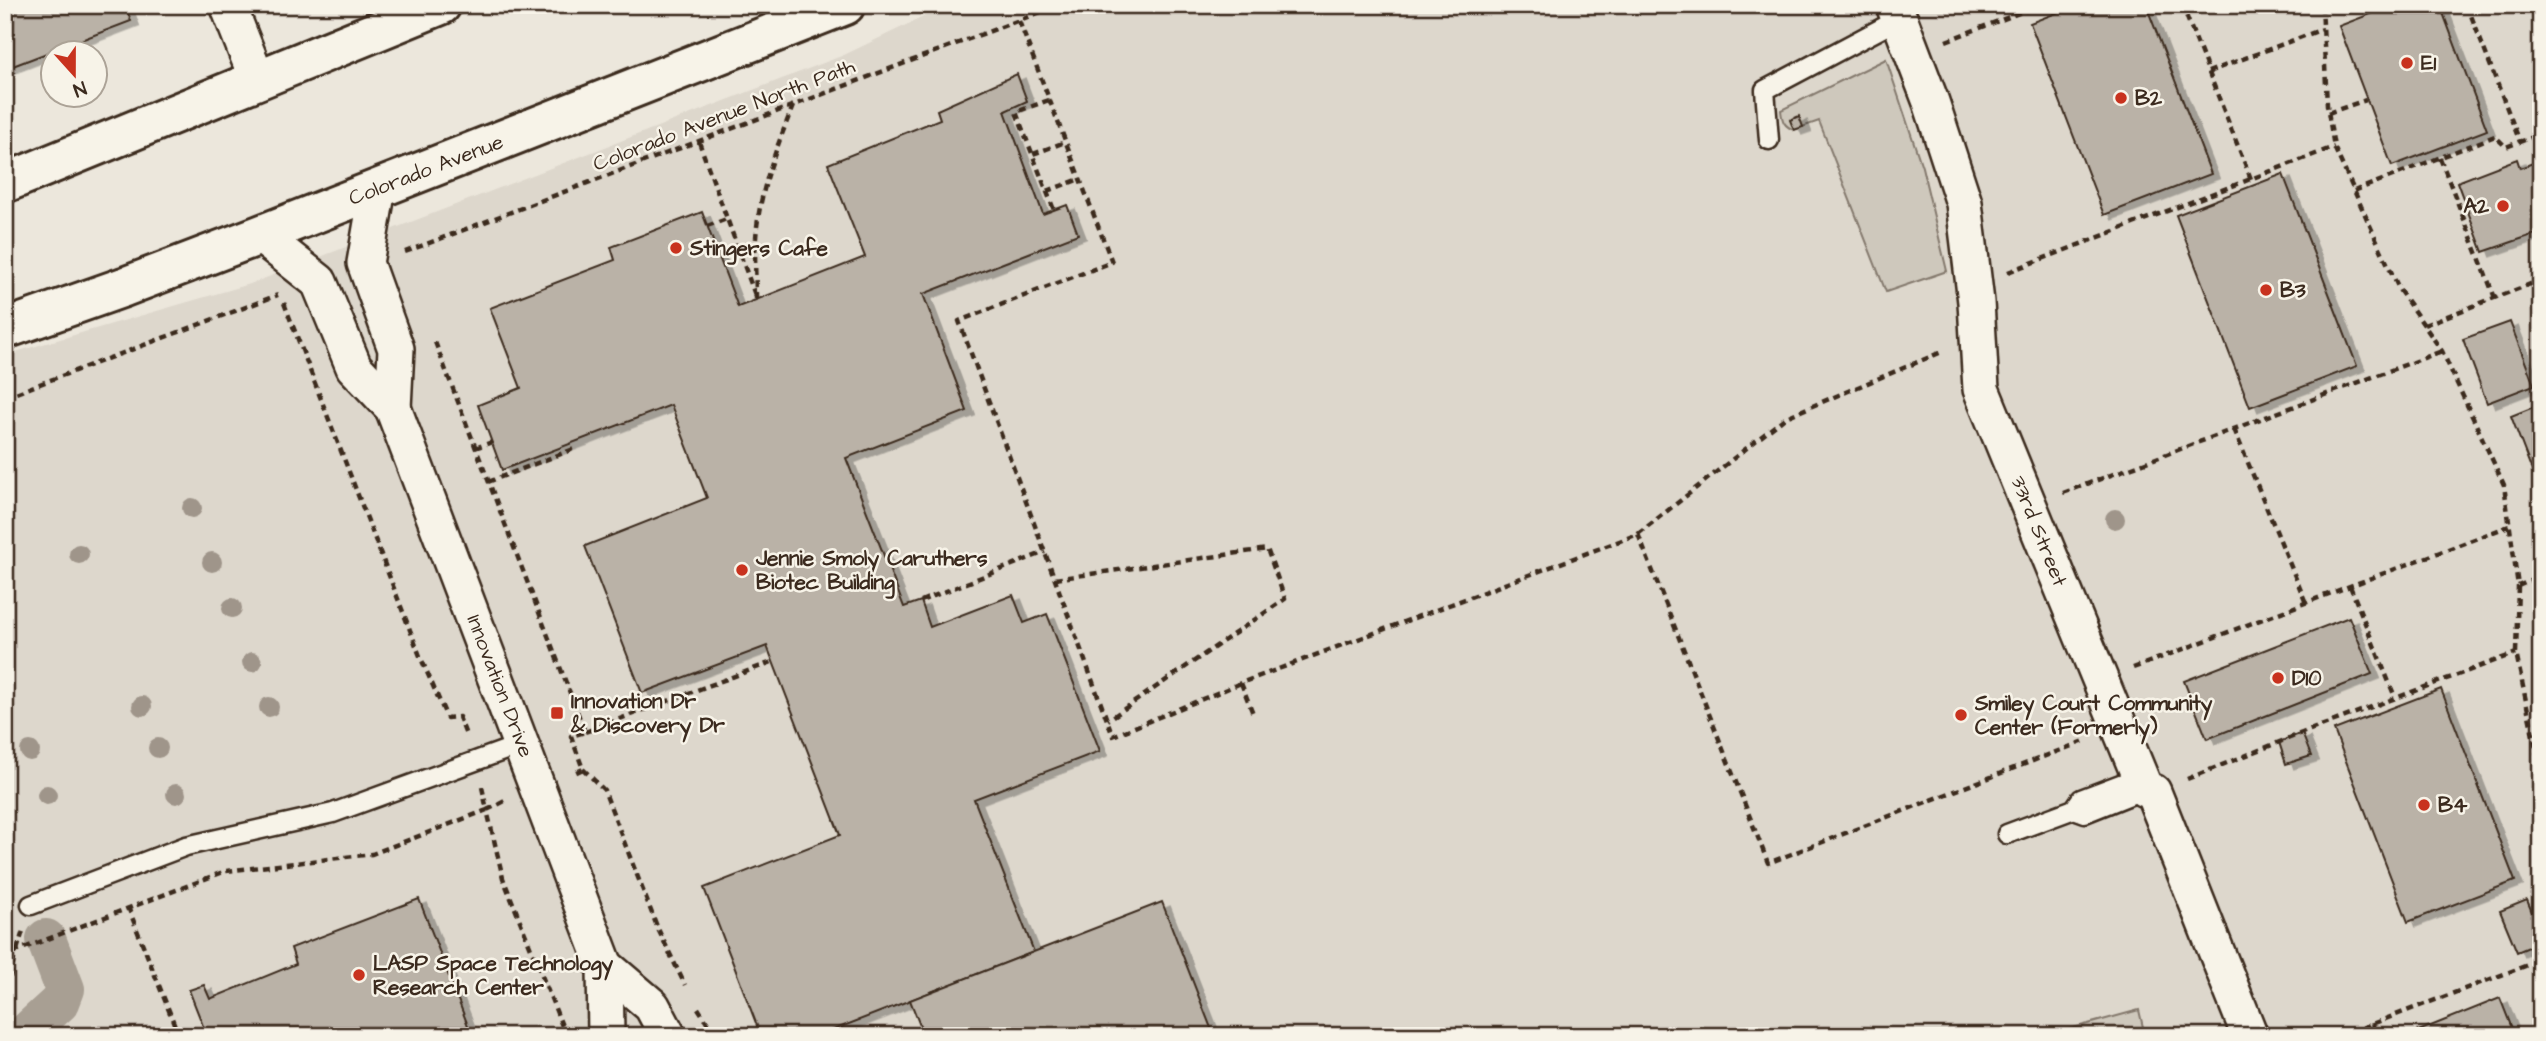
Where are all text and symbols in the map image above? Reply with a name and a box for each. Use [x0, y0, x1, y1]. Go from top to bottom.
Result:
north arrow [38, 38, 108, 108]
place label: E1 [2421, 49, 2436, 78]
street label: Colorado Avenue North Path [589, 51, 860, 178]
marker: E1 [2399, 55, 2415, 71]
text: N [69, 74, 90, 103]
place label: B2 [2135, 84, 2163, 113]
marker: B2 [2113, 90, 2129, 106]
street label: Colorado Avenue [345, 127, 507, 213]
place label: A2 [2464, 192, 2490, 221]
marker: A2 [2495, 198, 2511, 214]
place label: Stingers Cafe [689, 234, 828, 265]
marker: Stingers Cafe [668, 240, 684, 256]
place label: B3 [2280, 276, 2306, 305]
marker: B3 [2258, 282, 2274, 298]
street label: 33rd Street [2004, 471, 2075, 591]
place label: Jennie Smoly Caruthers Biotec Building [755, 544, 988, 599]
marker: Jennie Smoly Caruthers Biotec Building [734, 562, 750, 578]
street label: Innovation Drive [459, 611, 541, 761]
place label: D10 [2292, 664, 2322, 693]
marker: D10 [2270, 670, 2286, 686]
place label: Innovation Dr & Discovery Dr [570, 687, 725, 743]
place label: Smiley Court Community Center (Formerly) [1974, 689, 2213, 745]
marker: Innovation Dr & Discovery Dr [549, 705, 565, 721]
marker: Smiley Court Community Center (Formerly) [1953, 707, 1969, 723]
place label: B4 [2438, 791, 2468, 820]
marker: B4 [2416, 797, 2432, 813]
place label: LASP Space Technology Research Center [373, 949, 614, 1002]
marker: LASP Space Technology Research Center [351, 967, 367, 983]

